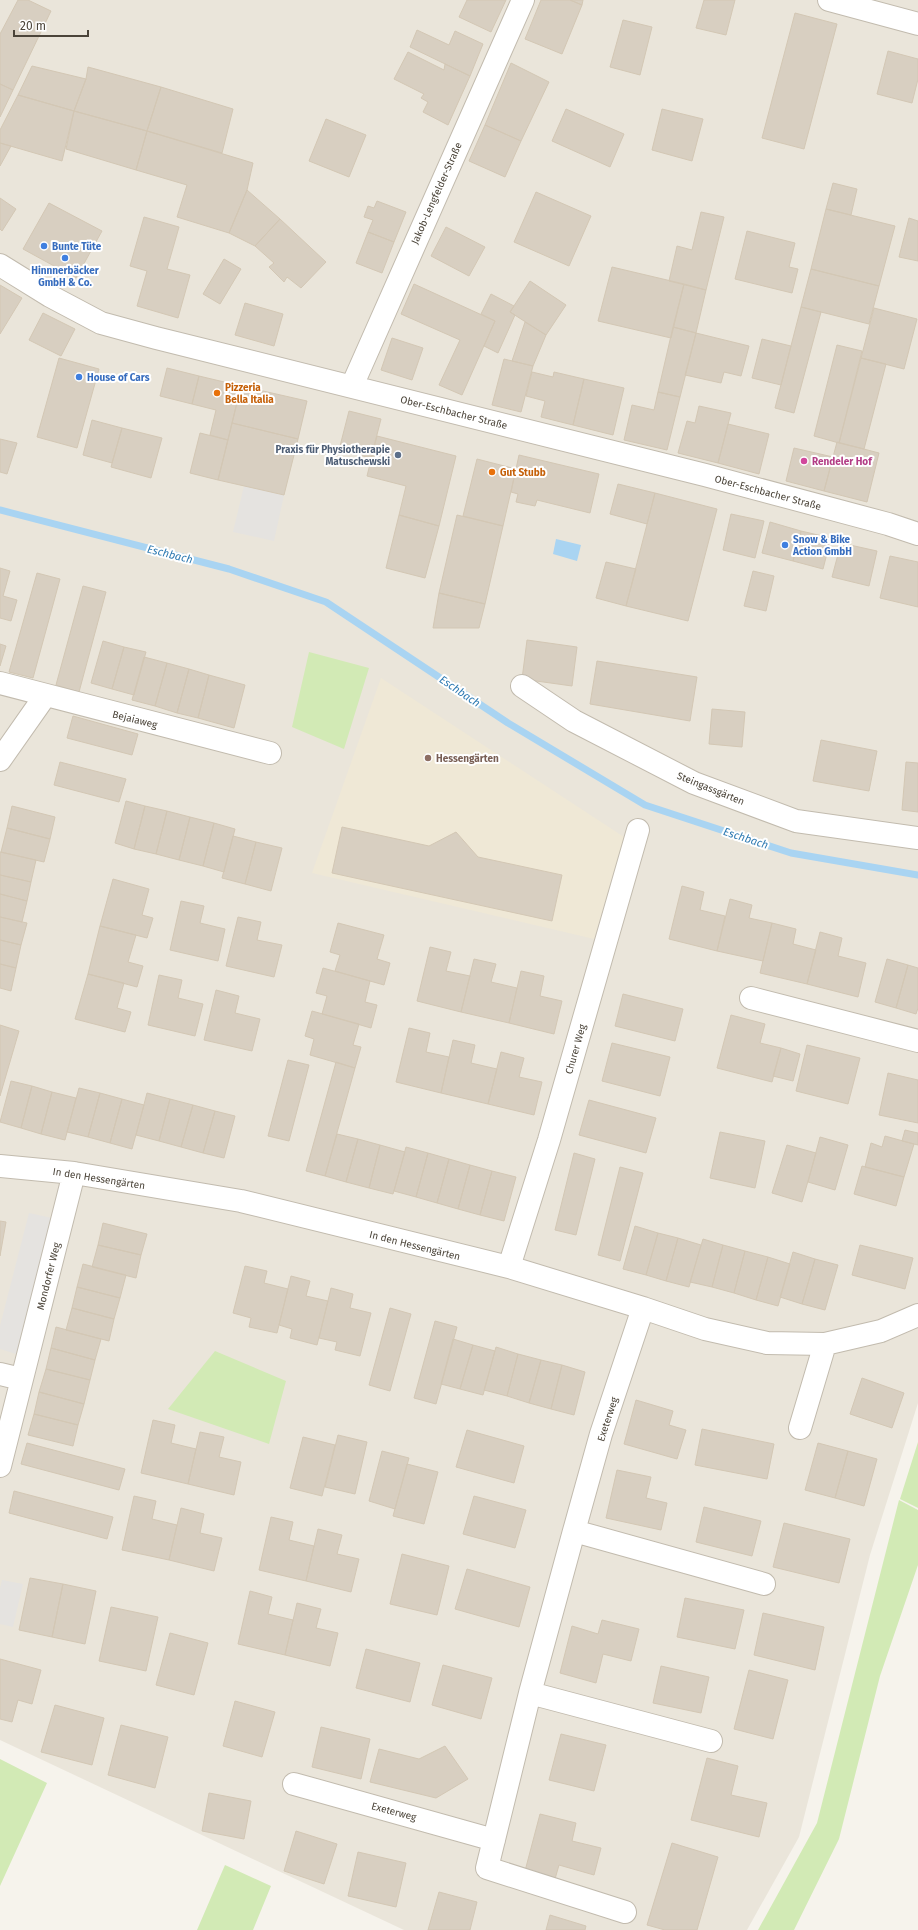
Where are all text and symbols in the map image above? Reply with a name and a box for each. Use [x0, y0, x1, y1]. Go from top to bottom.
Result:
scale bar [14, 12, 88, 38]
text: 20 m [20, 19, 46, 33]
street label: Jakob-Lengfelder-Straße [409, 141, 465, 246]
marker: Bunte Tüte [39, 241, 49, 251]
place label: Bunte Tüte [52, 241, 102, 253]
marker: Hinnnerbäcker GmbH & Co. [60, 253, 70, 263]
place label: Hinnnerbäcker GmbH & Co. [31, 265, 100, 289]
marker: House of Cars [74, 372, 84, 382]
place label: House of Cars [87, 372, 150, 384]
place label: Pizzeria Bella Italia [225, 382, 274, 406]
marker: Pizzeria Bella Italia [212, 388, 222, 398]
street label: Ober-Eschbacher Straße [399, 394, 508, 432]
place label: Praxis für Physiotherapie Matuschewski [276, 444, 390, 468]
marker: Praxis für Physiotherapie Matuschewski [393, 450, 403, 460]
marker: Rendeler Hof [799, 456, 809, 466]
place label: Rendeler Hof [812, 456, 873, 468]
marker: Gut Stubb [487, 467, 497, 477]
place label: Gut Stubb [500, 467, 546, 479]
street label: Ober-Eschbacher Straße [713, 473, 822, 513]
place label: Snow & Bike Action GmbH [792, 534, 852, 558]
marker: Snow & Bike Action GmbH [780, 540, 790, 550]
water label: Eschbach [146, 543, 194, 566]
water label: Eschbach [437, 673, 483, 710]
street label: Bejaiaweg [111, 709, 159, 732]
marker: Hessengärten [423, 753, 433, 763]
place label: Hessengärten [436, 753, 499, 765]
street label: Steingassgärten [675, 770, 746, 808]
water label: Eschbach [722, 825, 770, 852]
street label: Churer Weg [563, 1022, 589, 1076]
street label: In den Hessengärten [52, 1166, 146, 1192]
street label: In den Hessengärten [368, 1229, 461, 1263]
street label: Mondorfer Weg [35, 1240, 63, 1311]
street label: Exeterweg [595, 1395, 621, 1443]
street label: Exeterweg [370, 1800, 418, 1824]

